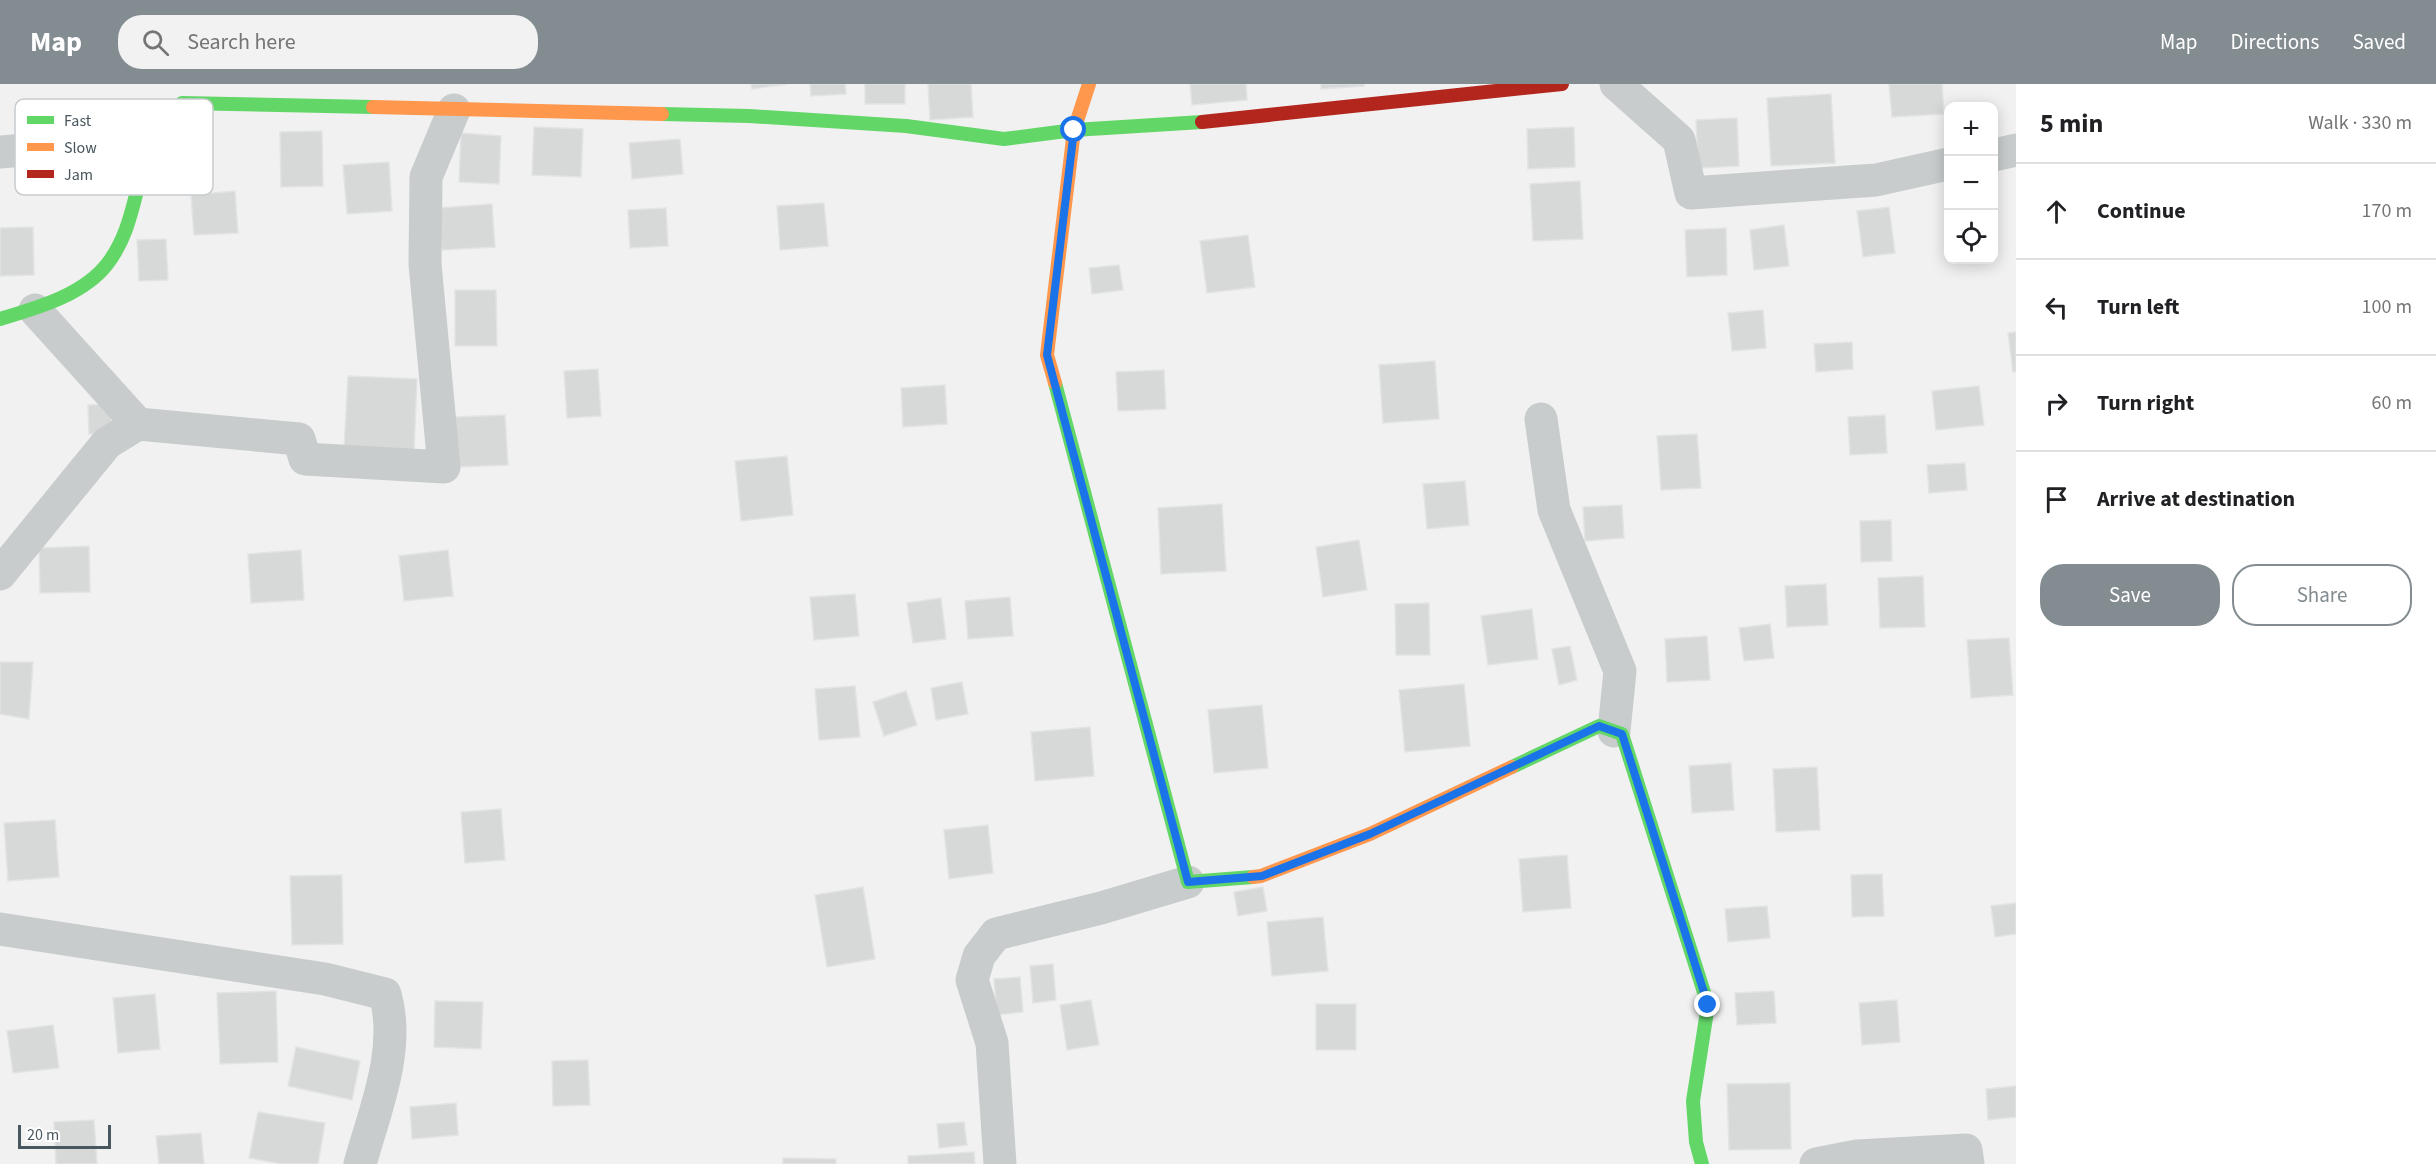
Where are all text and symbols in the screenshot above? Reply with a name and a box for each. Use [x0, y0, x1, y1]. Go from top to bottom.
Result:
search box [118, 15, 538, 69]
text: Map [30, 22, 82, 62]
icon: search [139, 26, 172, 59]
text: Search here [187, 26, 296, 58]
text: Map [2160, 27, 2198, 57]
text: Directions [2231, 27, 2319, 57]
text: Saved [2352, 27, 2406, 57]
legend [15, 99, 213, 195]
map controls [1944, 102, 1998, 264]
button: + [1944, 102, 1998, 156]
text: 5 min [2040, 105, 2103, 142]
text: Walk · 330 m [2308, 109, 2412, 137]
text: Fast [64, 110, 92, 132]
route start [1060, 116, 1086, 142]
text: Slow [64, 137, 97, 159]
button: − [1944, 156, 1998, 210]
text: Jam [64, 164, 93, 186]
icon: ahead [2040, 195, 2073, 228]
text: Continue [2097, 195, 2186, 227]
text: 170 m [2362, 197, 2412, 225]
button: locate [1944, 210, 1998, 264]
icon: left [2040, 291, 2073, 324]
text: Turn left [2097, 291, 2179, 323]
text: 100 m [2362, 293, 2412, 321]
icon: right [2040, 387, 2073, 420]
text: Turn right [2097, 387, 2194, 419]
text: 60 m [2372, 389, 2412, 417]
icon: arrive [2040, 483, 2073, 516]
text: Arrive at destination [2097, 483, 2295, 515]
button: Save [2040, 564, 2220, 626]
button: Share [2232, 564, 2412, 626]
route end [1694, 991, 1720, 1017]
scale bar [18, 1122, 111, 1150]
text: 20 m [27, 1124, 59, 1146]

